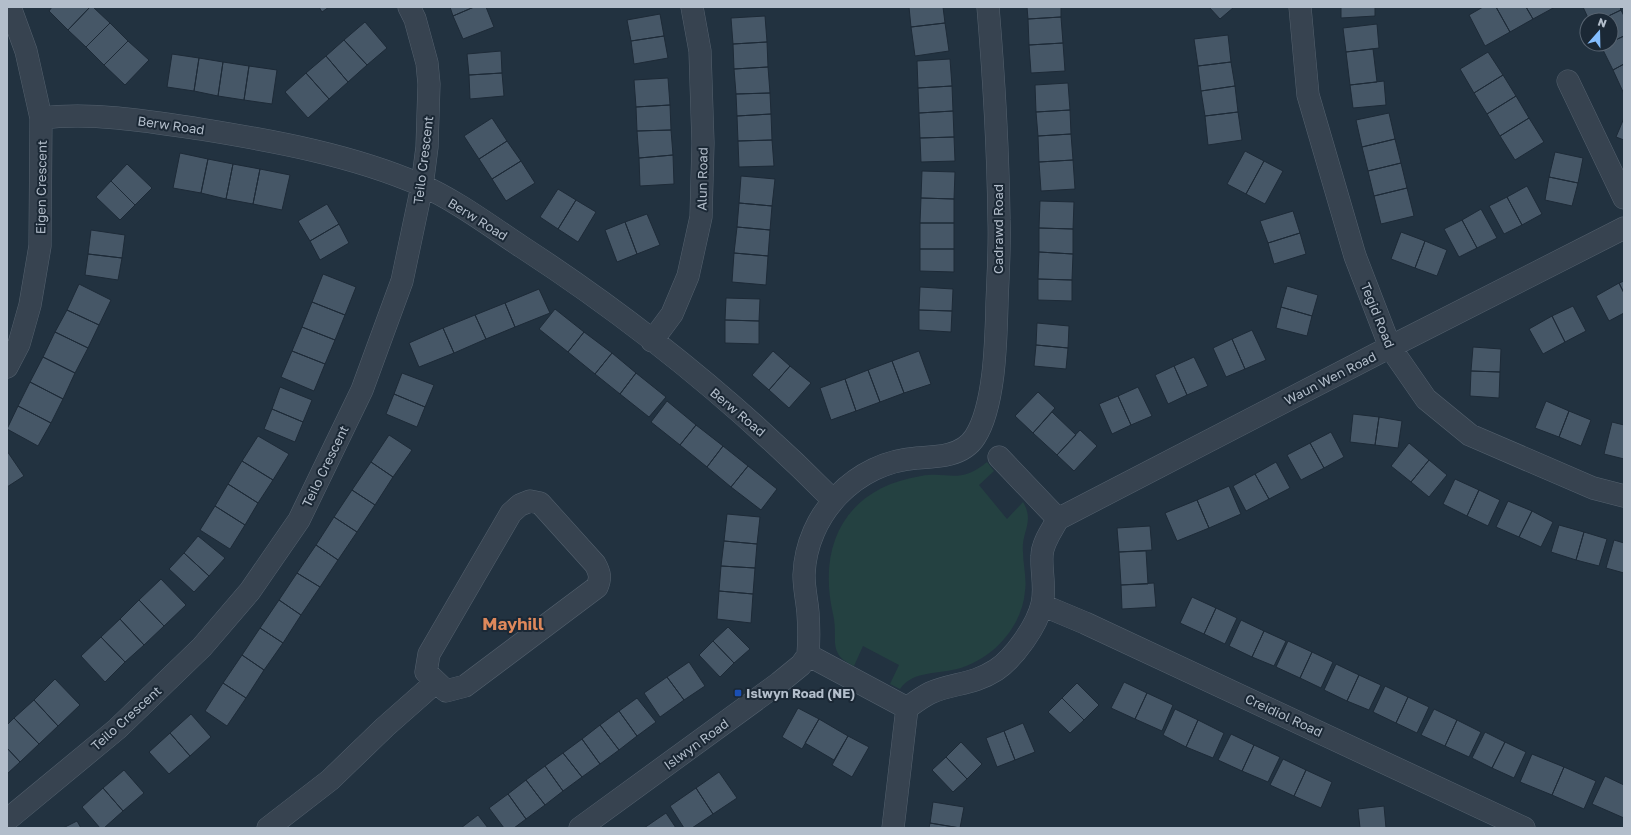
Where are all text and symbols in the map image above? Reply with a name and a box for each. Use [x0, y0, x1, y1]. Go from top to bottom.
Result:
north arrow [1579, 12, 1619, 52]
text: N [1596, 15, 1609, 30]
street label: Berw Road [137, 112, 205, 138]
street label: Teilo Crescent [410, 115, 436, 205]
street label: Eigen Crescent [32, 140, 50, 234]
street label: Alun Road [693, 147, 711, 211]
street label: Cadrawd Road [990, 184, 1006, 274]
street label: Berw Road [445, 194, 511, 244]
street label: Tegid Road [1358, 280, 1398, 350]
street label: Waun Wen Road [1281, 348, 1379, 408]
street label: Berw Road [707, 384, 769, 440]
street label: Teilo Crescent [298, 423, 352, 509]
district label: Mayhill [482, 613, 544, 634]
street label: Teilo Crescent [88, 682, 164, 754]
place label: Islwyn Road (NE) [746, 685, 855, 701]
marker: Islwyn Road (NE) [733, 688, 743, 698]
street label: Creidiol Road [1243, 690, 1325, 740]
street label: Islwyn Road [660, 715, 732, 773]

